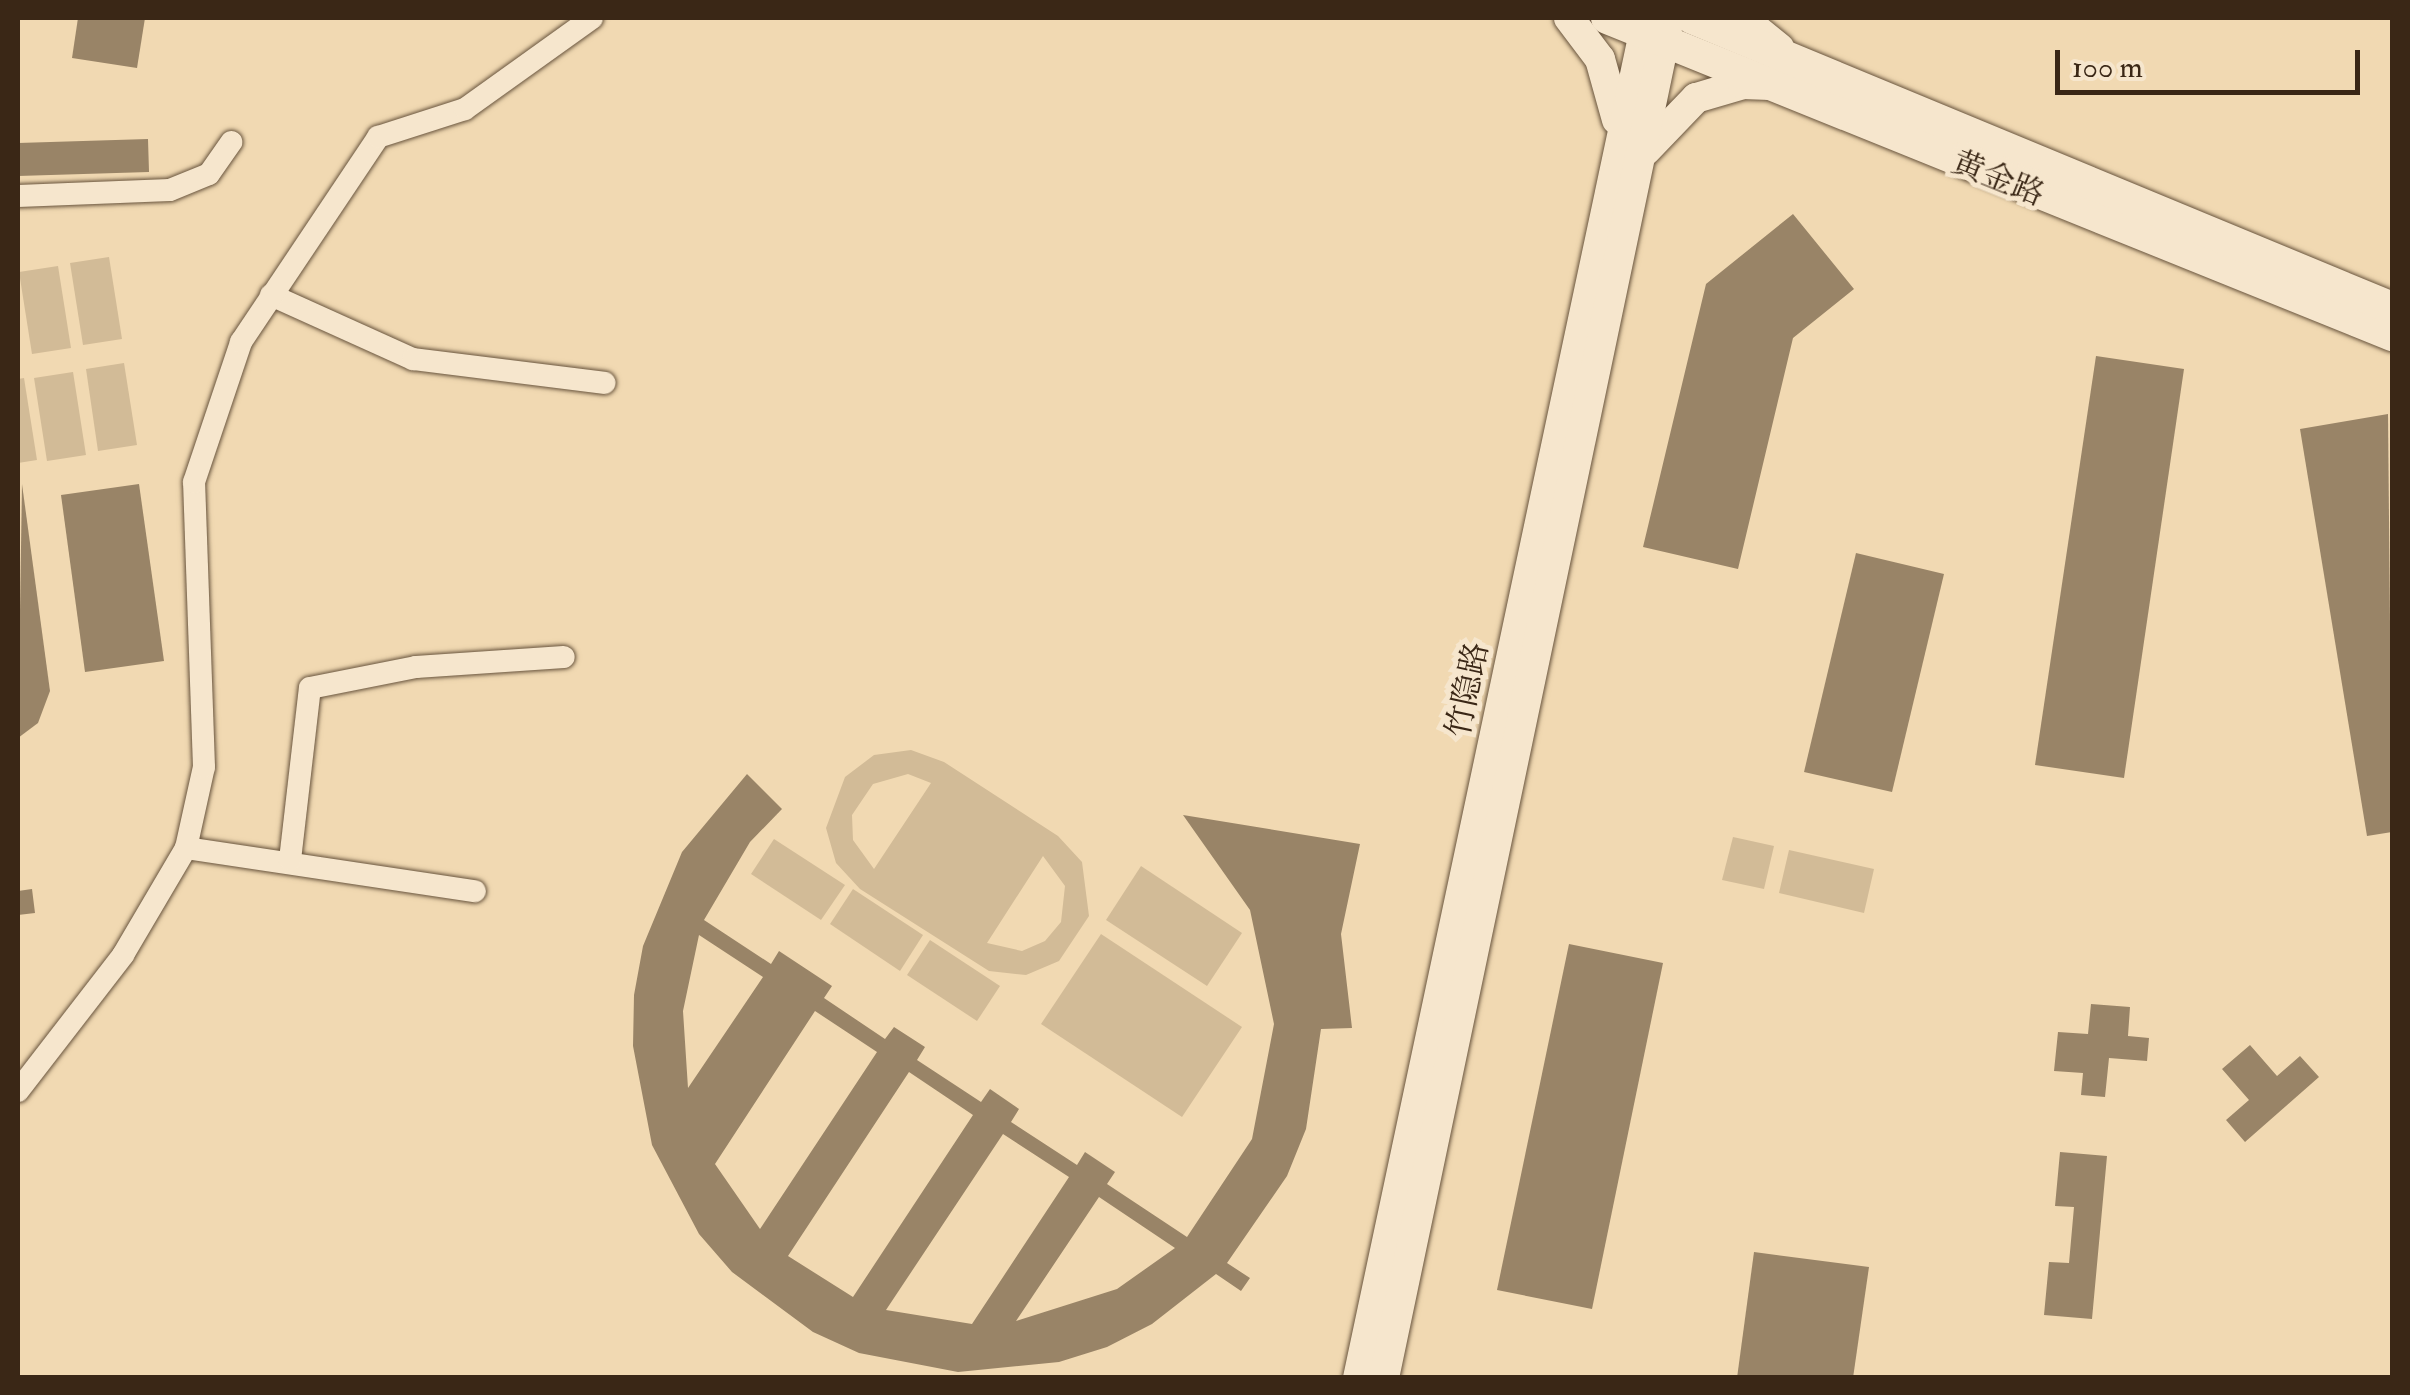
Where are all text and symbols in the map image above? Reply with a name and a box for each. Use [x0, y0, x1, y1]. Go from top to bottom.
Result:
scale bar [2060, 30, 2365, 92]
text: 100 m [2072, 49, 2143, 86]
street label: 黄金路 [1946, 143, 2050, 215]
street label: 竹隐路 [1439, 639, 1497, 741]

